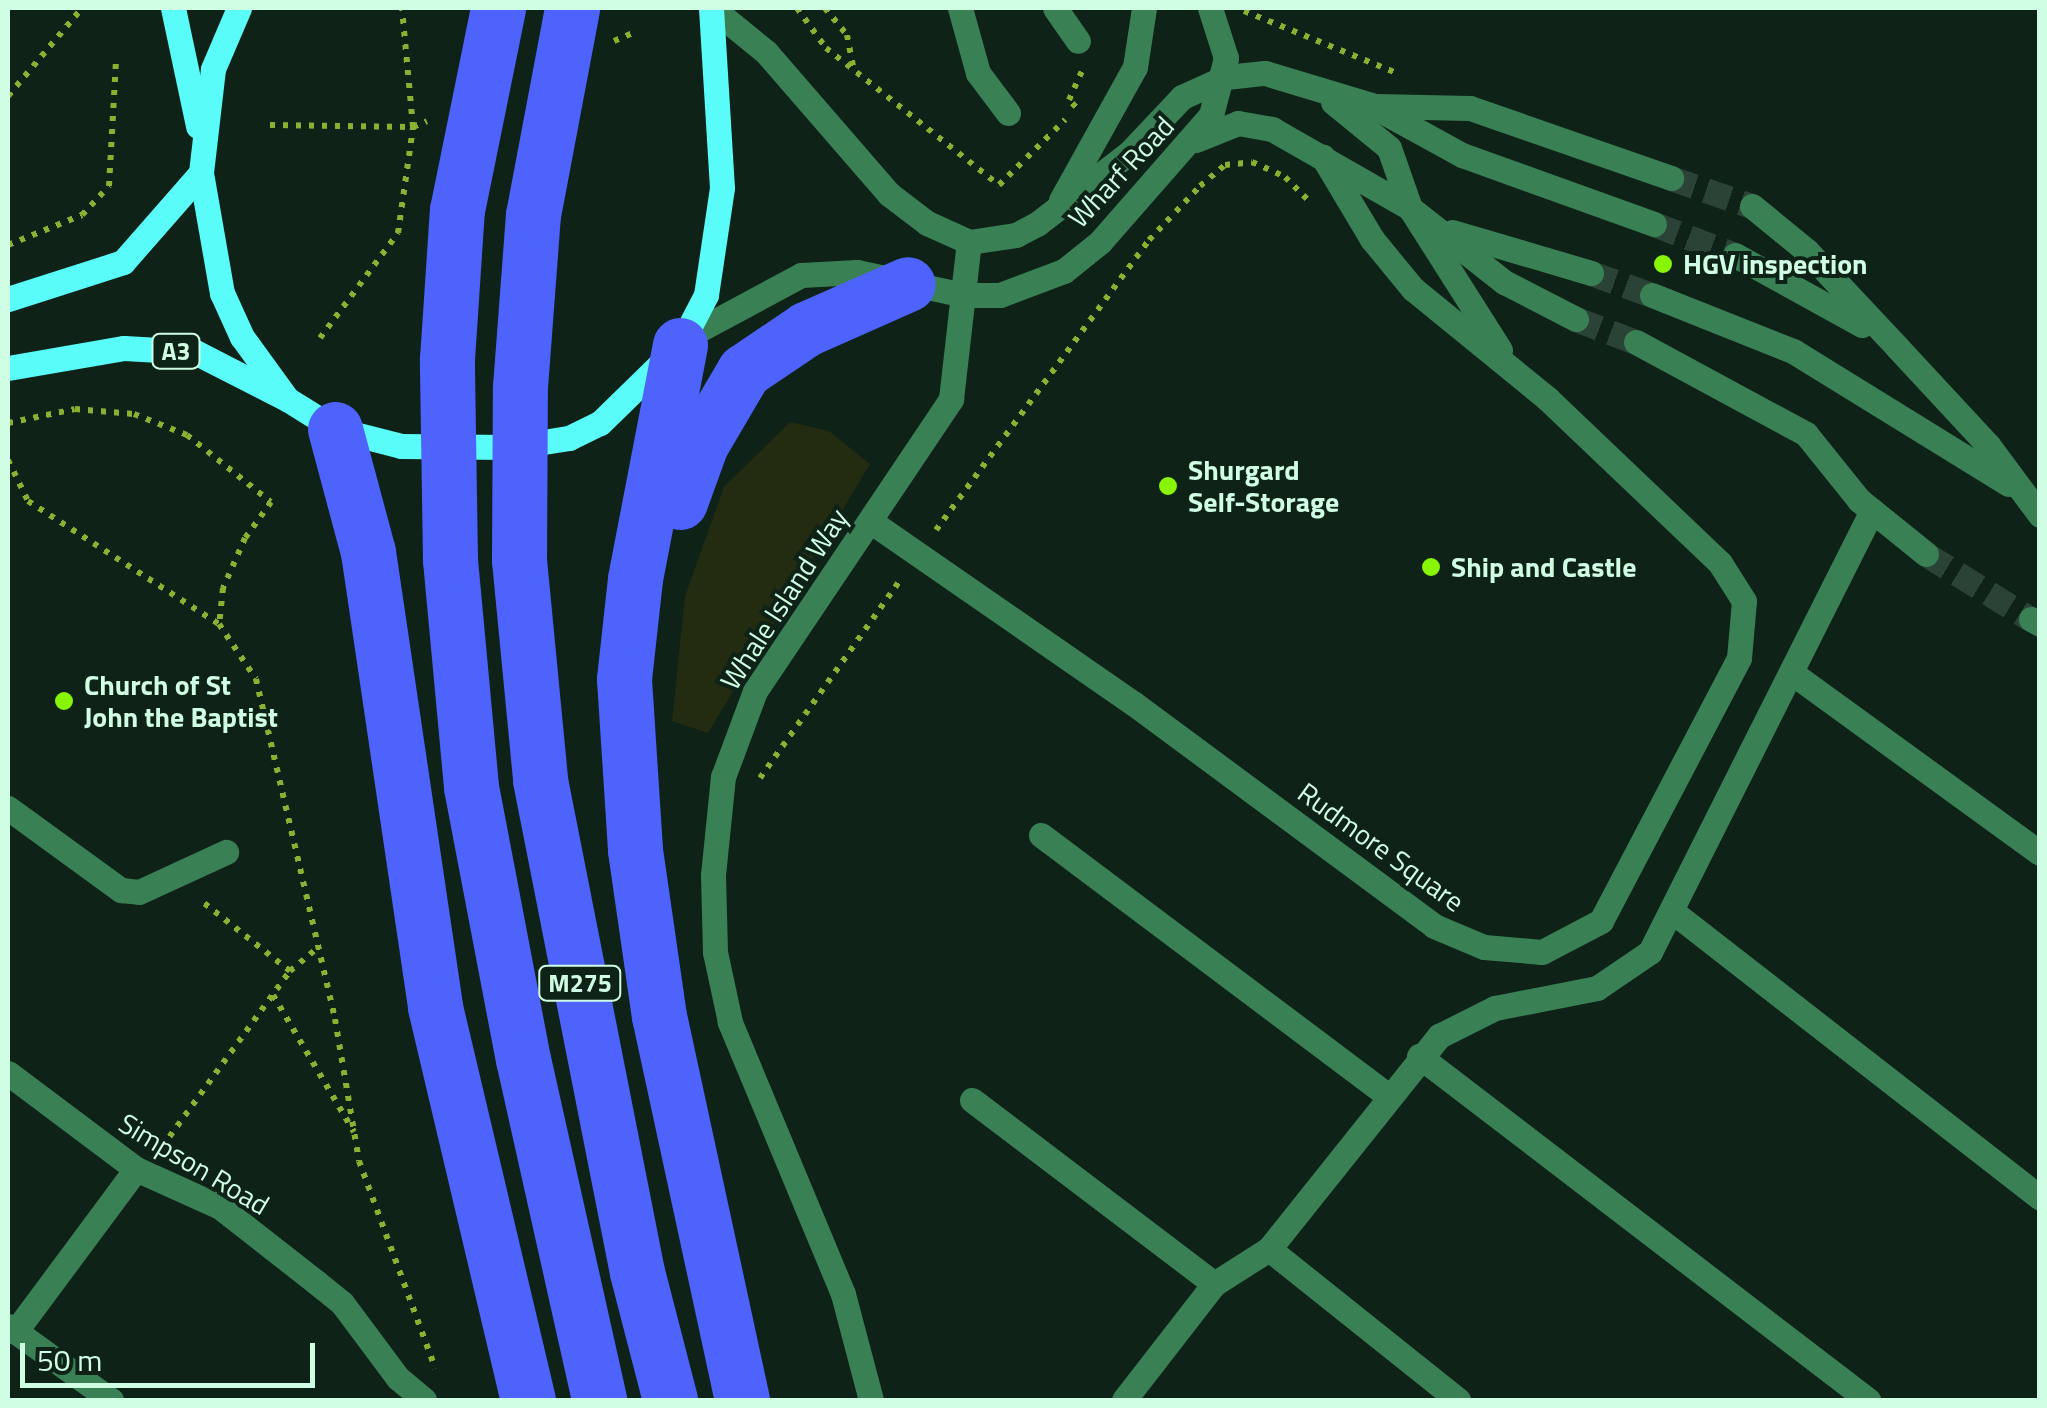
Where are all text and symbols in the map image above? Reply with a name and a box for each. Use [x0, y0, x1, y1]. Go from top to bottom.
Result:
street label: Wharf Road [1061, 109, 1181, 235]
place label: HGV inspection [1683, 247, 1868, 281]
marker: HGV inspection [1652, 253, 1674, 275]
road number: A3 [151, 331, 201, 371]
place label: Shurgard Self-Storage [1188, 453, 1339, 519]
marker: Shurgard Self-Storage [1157, 475, 1179, 497]
street label: Whale Island Way [713, 502, 855, 696]
place label: Ship and Castle [1451, 550, 1636, 584]
marker: Ship and Castle [1420, 556, 1442, 578]
place label: Church of St John the Baptist [84, 668, 278, 734]
marker: Church of St John the Baptist [53, 690, 75, 712]
street label: Rudmore Square [1291, 775, 1471, 919]
road number: M275 [538, 963, 622, 1003]
street label: Simpson Road [113, 1106, 275, 1222]
scale bar [25, 1323, 320, 1385]
text: 50 m [37, 1337, 102, 1383]

